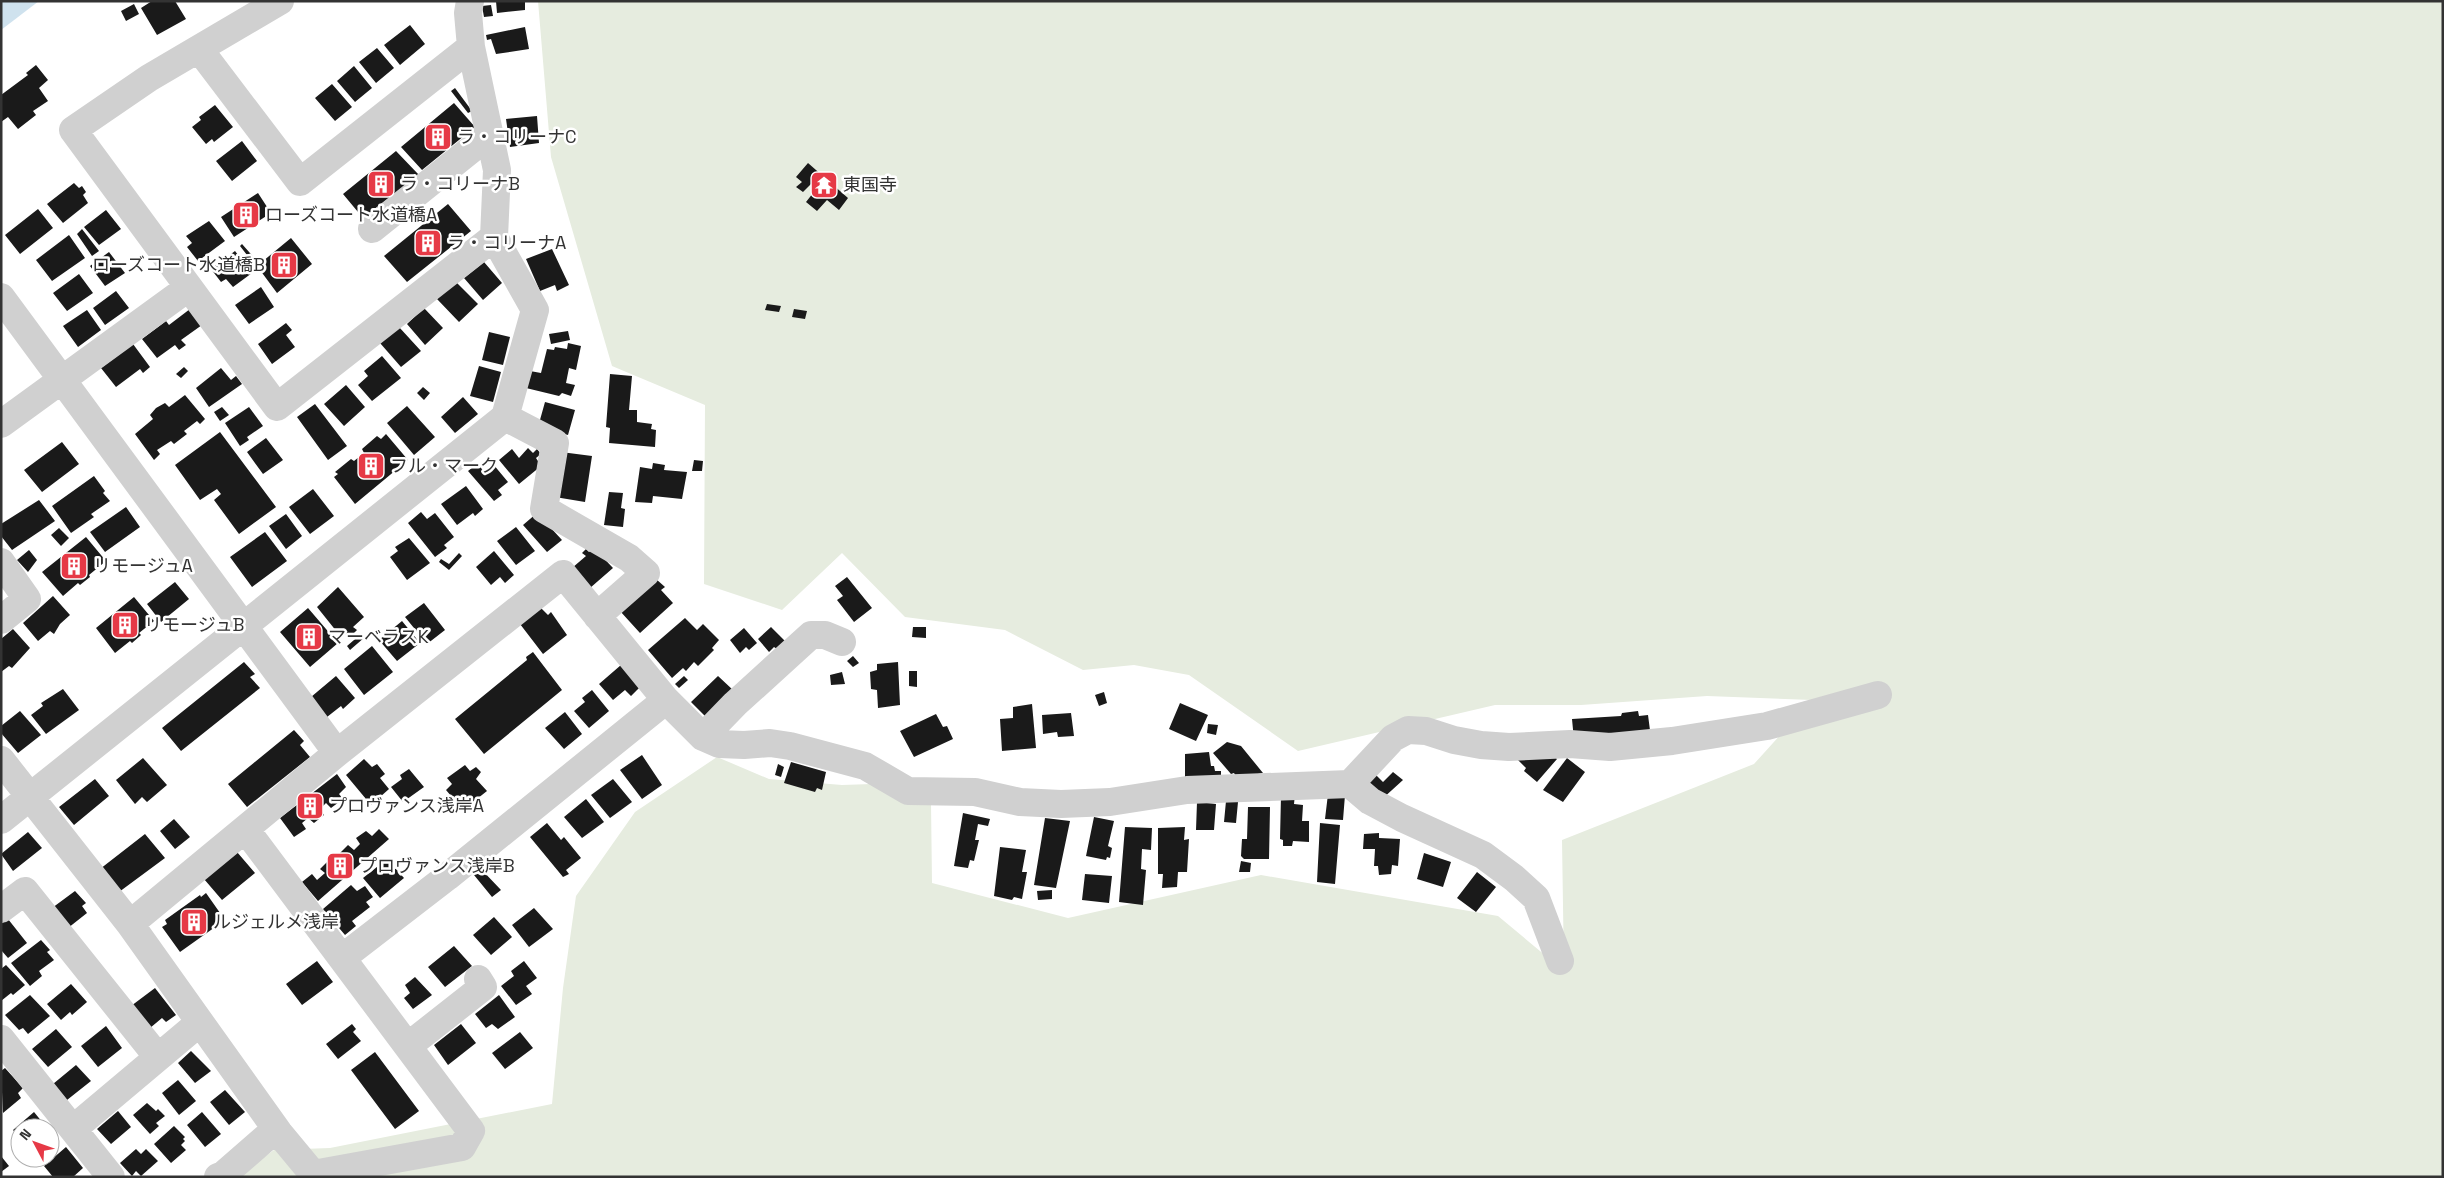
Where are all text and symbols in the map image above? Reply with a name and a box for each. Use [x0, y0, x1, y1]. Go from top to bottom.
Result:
building icon: ラ・コリーナC [423, 122, 453, 152]
place label: ラ・コリーナC [457, 125, 577, 148]
building icon: ラ・コリーナB [366, 169, 396, 199]
temple icon: 東国寺 [809, 170, 839, 200]
place label: ラ・コリーナB [400, 172, 520, 195]
place label: 東国寺 [843, 173, 897, 196]
building icon: ローズコート水道橋A [231, 200, 261, 230]
place label: ローズコート水道橋A [265, 203, 437, 226]
building icon: ラ・コリーナA [413, 228, 443, 258]
place label: ラ・コリーナA [447, 231, 566, 254]
building icon: ローズコート水道橋B [269, 250, 299, 280]
place label: ローズコート水道橋B [92, 253, 265, 276]
building icon: フル・マーク [356, 451, 386, 481]
place label: フル・マーク [390, 454, 498, 477]
building icon: リモージュA [59, 551, 89, 581]
place label: リモージュA [93, 554, 193, 577]
building icon: リモージュB [110, 610, 140, 640]
place label: リモージュB [144, 613, 244, 636]
building icon: マーベラスK [294, 622, 324, 652]
place label: マーベラスK [328, 625, 429, 648]
building icon: プロヴァンス浅岸A [295, 791, 325, 821]
place label: プロヴァンス浅岸A [329, 794, 484, 817]
building icon: プロヴァンス浅岸B [325, 851, 355, 881]
place label: プロヴァンス浅岸B [359, 854, 515, 877]
building icon: ルジェルメ浅岸 [179, 907, 209, 937]
place label: ルジェルメ浅岸 [213, 910, 339, 933]
north arrow [10, 1118, 60, 1168]
text: N [15, 1125, 35, 1144]

